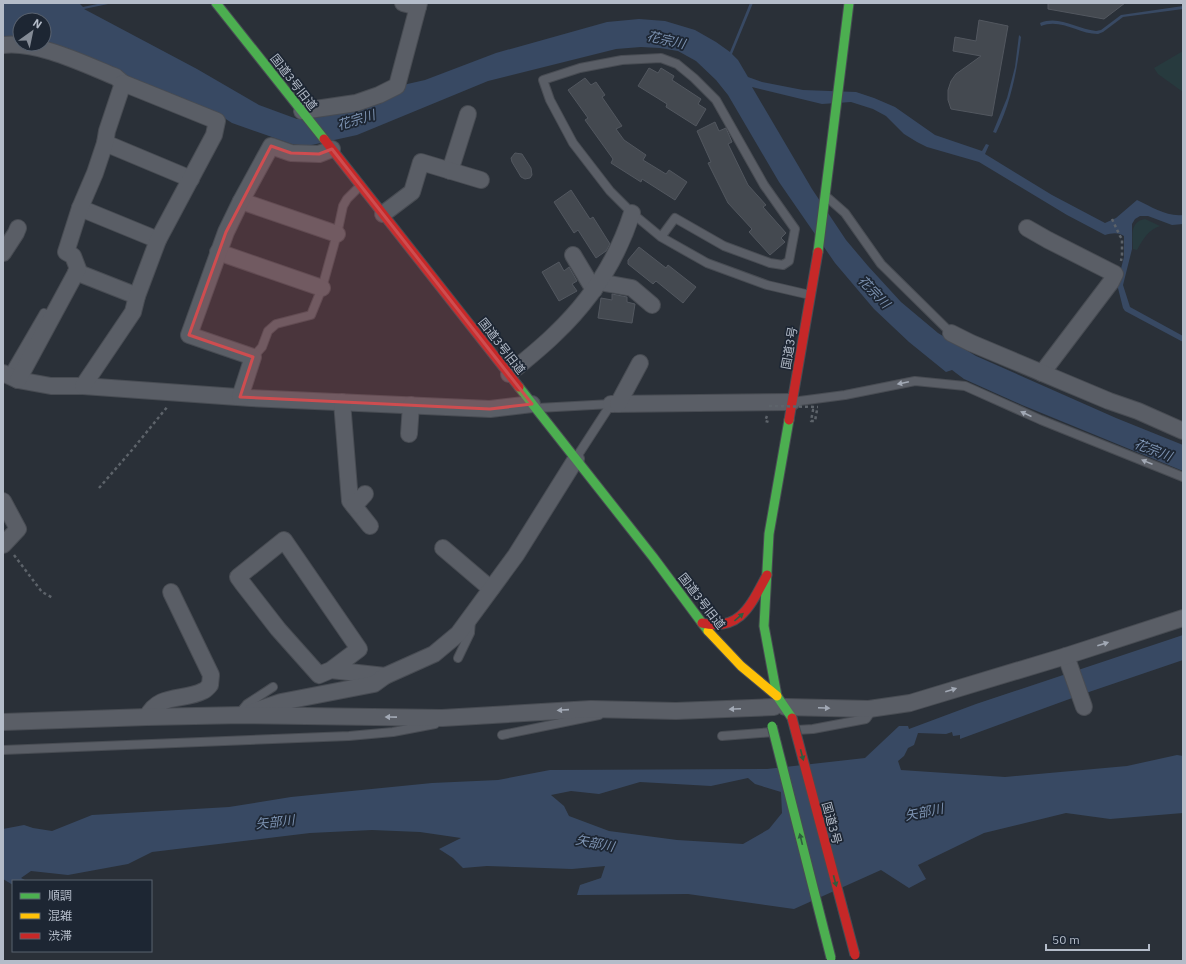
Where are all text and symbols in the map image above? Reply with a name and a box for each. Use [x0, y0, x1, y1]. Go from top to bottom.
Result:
north arrow [12, 12, 52, 52]
text: N [30, 16, 45, 32]
water label: 花宗川 [645, 27, 689, 53]
street label: 国道3号旧道 [267, 51, 321, 113]
water label: 花宗川 [335, 106, 379, 134]
water label: 花宗川 [854, 272, 895, 313]
street label: 国道3号旧道 [475, 315, 529, 377]
street label: 国道3号 [778, 325, 800, 371]
one-way arrow [897, 381, 909, 387]
one-way arrow [1021, 411, 1032, 417]
water label: 花宗川 [1132, 435, 1176, 466]
one-way arrow [1141, 459, 1153, 465]
street label: 国道3号旧道 [675, 570, 729, 632]
one-way arrow [733, 612, 744, 621]
one-way arrow [1097, 641, 1109, 647]
one-way arrow [946, 687, 958, 693]
one-way arrow [818, 704, 830, 711]
one-way arrow [729, 705, 741, 712]
one-way arrow [557, 707, 569, 714]
one-way arrow [384, 714, 397, 720]
one-way arrow [799, 749, 805, 761]
street label: 国道3号 [819, 800, 845, 846]
water label: 矢部川 [903, 800, 947, 824]
water label: 矢部川 [255, 811, 297, 832]
water label: 矢部川 [574, 831, 618, 855]
one-way arrow [797, 832, 803, 845]
one-way arrow [832, 875, 838, 887]
legend [12, 880, 152, 952]
text: 順調 [48, 888, 72, 903]
text: 混雑 [48, 908, 72, 923]
scale bar [1046, 926, 1149, 952]
text: 渋滞 [48, 928, 72, 943]
text: 50 m [1052, 932, 1080, 947]

